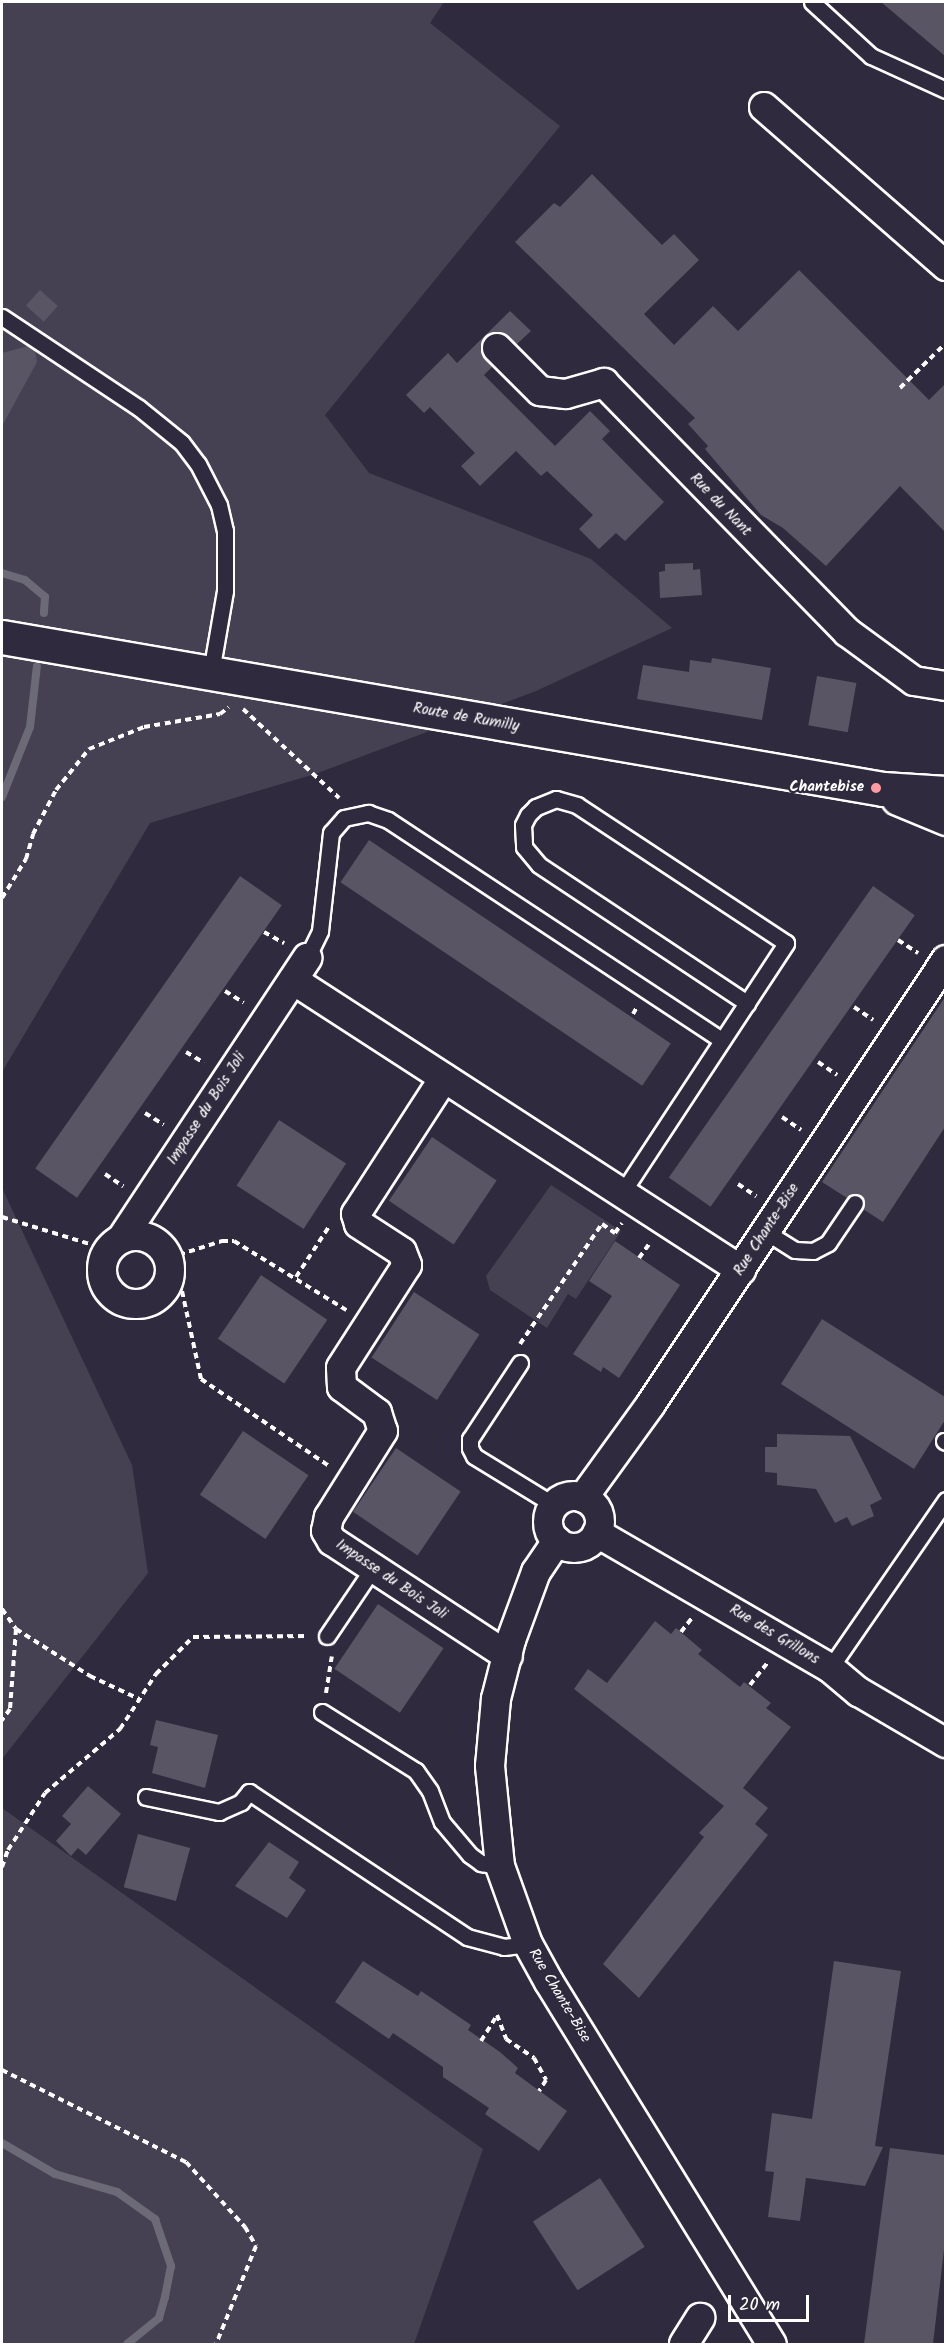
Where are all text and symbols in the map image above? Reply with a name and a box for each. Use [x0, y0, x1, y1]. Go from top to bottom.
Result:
street label: Rue du Nant [686, 470, 754, 540]
street label: Route de Rumilly [412, 700, 520, 736]
place label: Chantebise [790, 779, 864, 797]
marker: Chantebise [869, 781, 883, 795]
street label: Impasse du Bois Joli [164, 1049, 250, 1169]
street label: Rue Chante-Bise [730, 1180, 804, 1280]
street label: Impasse du Bois Joli [332, 1536, 450, 1624]
street label: Rue des Grillons [726, 1601, 822, 1669]
street label: Rue Chante-Bise [524, 1946, 594, 2046]
scale bar [731, 2283, 812, 2321]
text: 20 m [739, 2291, 780, 2320]

